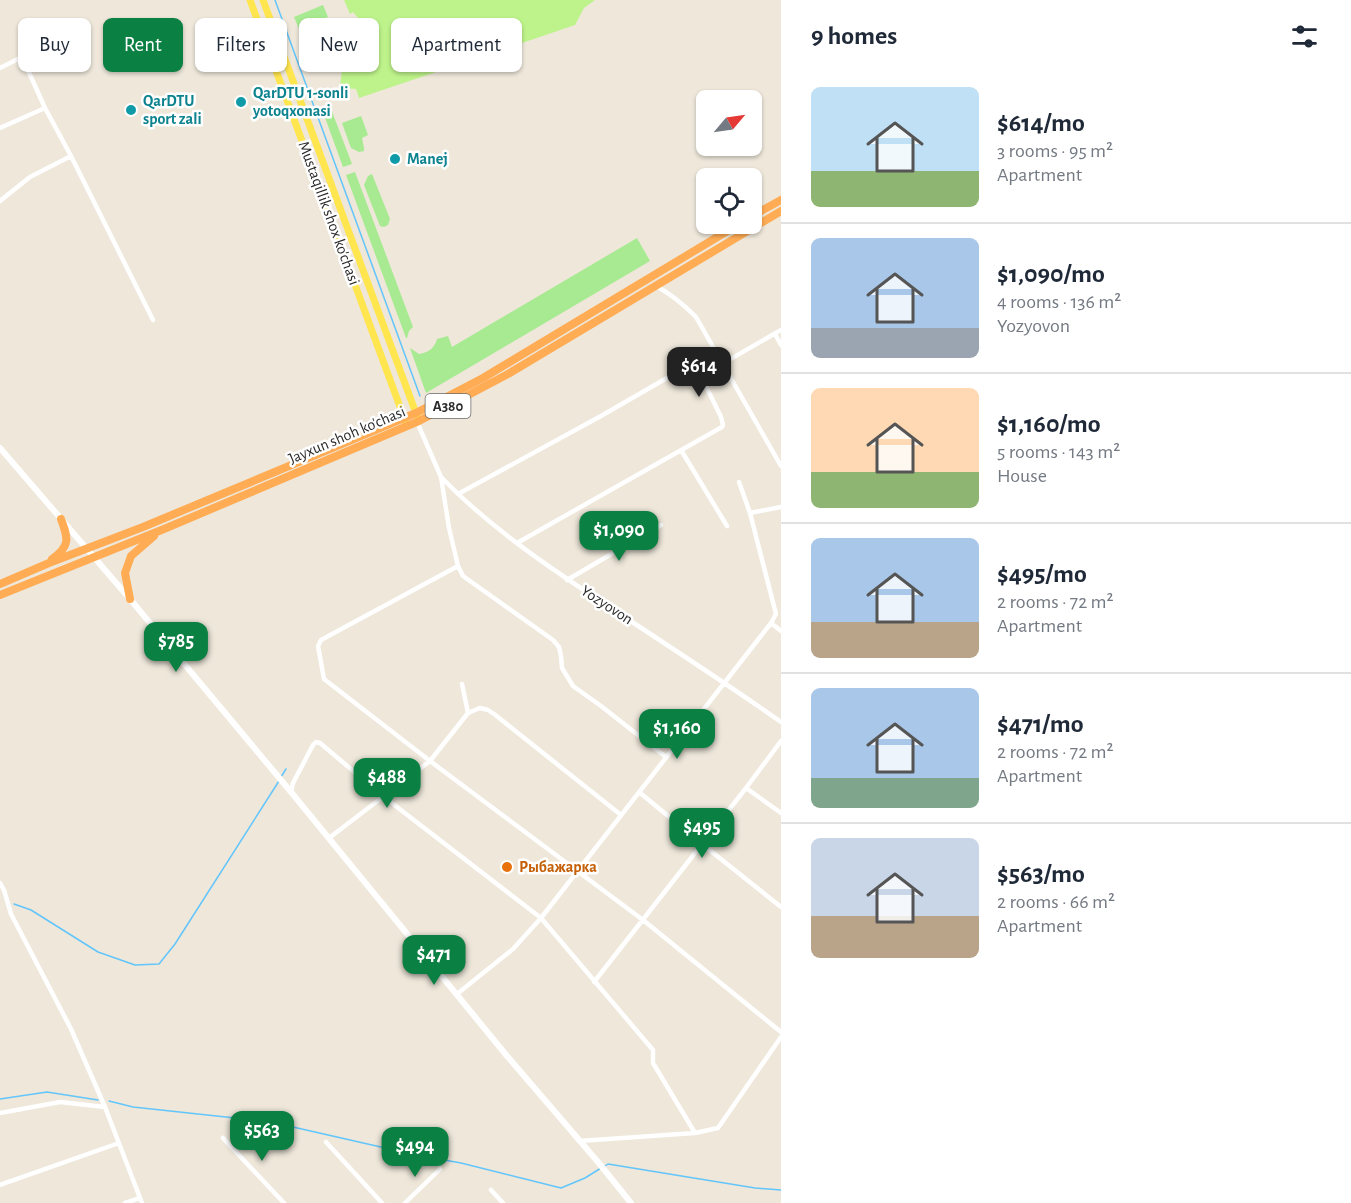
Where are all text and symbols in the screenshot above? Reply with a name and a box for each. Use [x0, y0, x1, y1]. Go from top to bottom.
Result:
chip: Buy [18, 18, 91, 72]
chip: Rent [103, 18, 183, 72]
chip: Filters [195, 18, 287, 72]
chip: New [299, 18, 379, 72]
chip: Apartment [391, 18, 522, 72]
icon: filters [1288, 20, 1321, 53]
text: 9 homes [811, 23, 897, 49]
place label: QarDTU 1-sonli yotoqxonasi [252, 85, 348, 120]
north arrow [696, 90, 762, 156]
map controls [696, 90, 762, 234]
place label: QarDTU sport zali [143, 93, 202, 127]
marker: QarDTU 1-sonli yotoqxonasi [234, 95, 248, 109]
marker: QarDTU sport zali [124, 103, 138, 117]
text: $614/mo [997, 110, 1085, 136]
icon: home [859, 111, 931, 183]
street label: Mustaqillik shox ko'chasi [296, 139, 362, 287]
text: 3 rooms · 95 m² [997, 141, 1113, 161]
place label: Manej [407, 151, 448, 168]
marker: Manej [388, 152, 402, 166]
text: Apartment [997, 165, 1082, 185]
button: locate [696, 168, 762, 234]
text: $1,090/mo [997, 261, 1105, 287]
icon: home [859, 262, 931, 334]
text: 4 rooms · 136 m² [997, 292, 1121, 312]
text: Yozyovon [997, 316, 1070, 336]
pin: $614 [663, 347, 735, 398]
text: $614 [681, 356, 717, 376]
road number: A380 [426, 394, 470, 418]
street label: Jayxun shoh ko'chasi [286, 403, 408, 468]
text: $1,160/mo [997, 411, 1101, 437]
icon: home [859, 412, 931, 484]
text: 5 rooms · 143 m² [997, 442, 1120, 462]
text: House [997, 466, 1047, 486]
pin: $1,090 [570, 511, 668, 562]
text: $1,090 [593, 520, 645, 540]
text: $495/mo [997, 561, 1087, 587]
icon: home [859, 562, 931, 634]
street label: Yozyovon [578, 582, 636, 628]
text: 2 rooms · 72 m² [997, 592, 1114, 612]
text: Apartment [997, 616, 1082, 636]
pin: $785 [140, 622, 212, 673]
text: $785 [158, 631, 194, 651]
pin: $1,160 [628, 709, 726, 760]
text: $471/mo [997, 711, 1084, 737]
icon: home [859, 712, 931, 784]
text: $1,160 [653, 718, 701, 738]
text: 2 rooms · 72 m² [997, 742, 1114, 762]
pin: $488 [351, 758, 423, 809]
text: Apartment [997, 766, 1082, 786]
text: $488 [368, 767, 406, 787]
pin: $495 [666, 808, 738, 859]
text: $495 [683, 817, 721, 837]
place label: Рыбажарка [519, 859, 597, 875]
marker: Рыбажарка [500, 860, 514, 874]
text: $563/mo [997, 861, 1085, 887]
icon: home [859, 862, 931, 934]
text: 2 rooms · 66 m² [997, 892, 1115, 912]
text: Apartment [997, 916, 1082, 936]
pin: $471 [398, 935, 470, 986]
text: $471 [417, 944, 451, 964]
pin: $563 [226, 1111, 298, 1162]
text: $563 [244, 1120, 280, 1140]
pin: $494 [379, 1127, 451, 1178]
text: $494 [396, 1136, 434, 1156]

